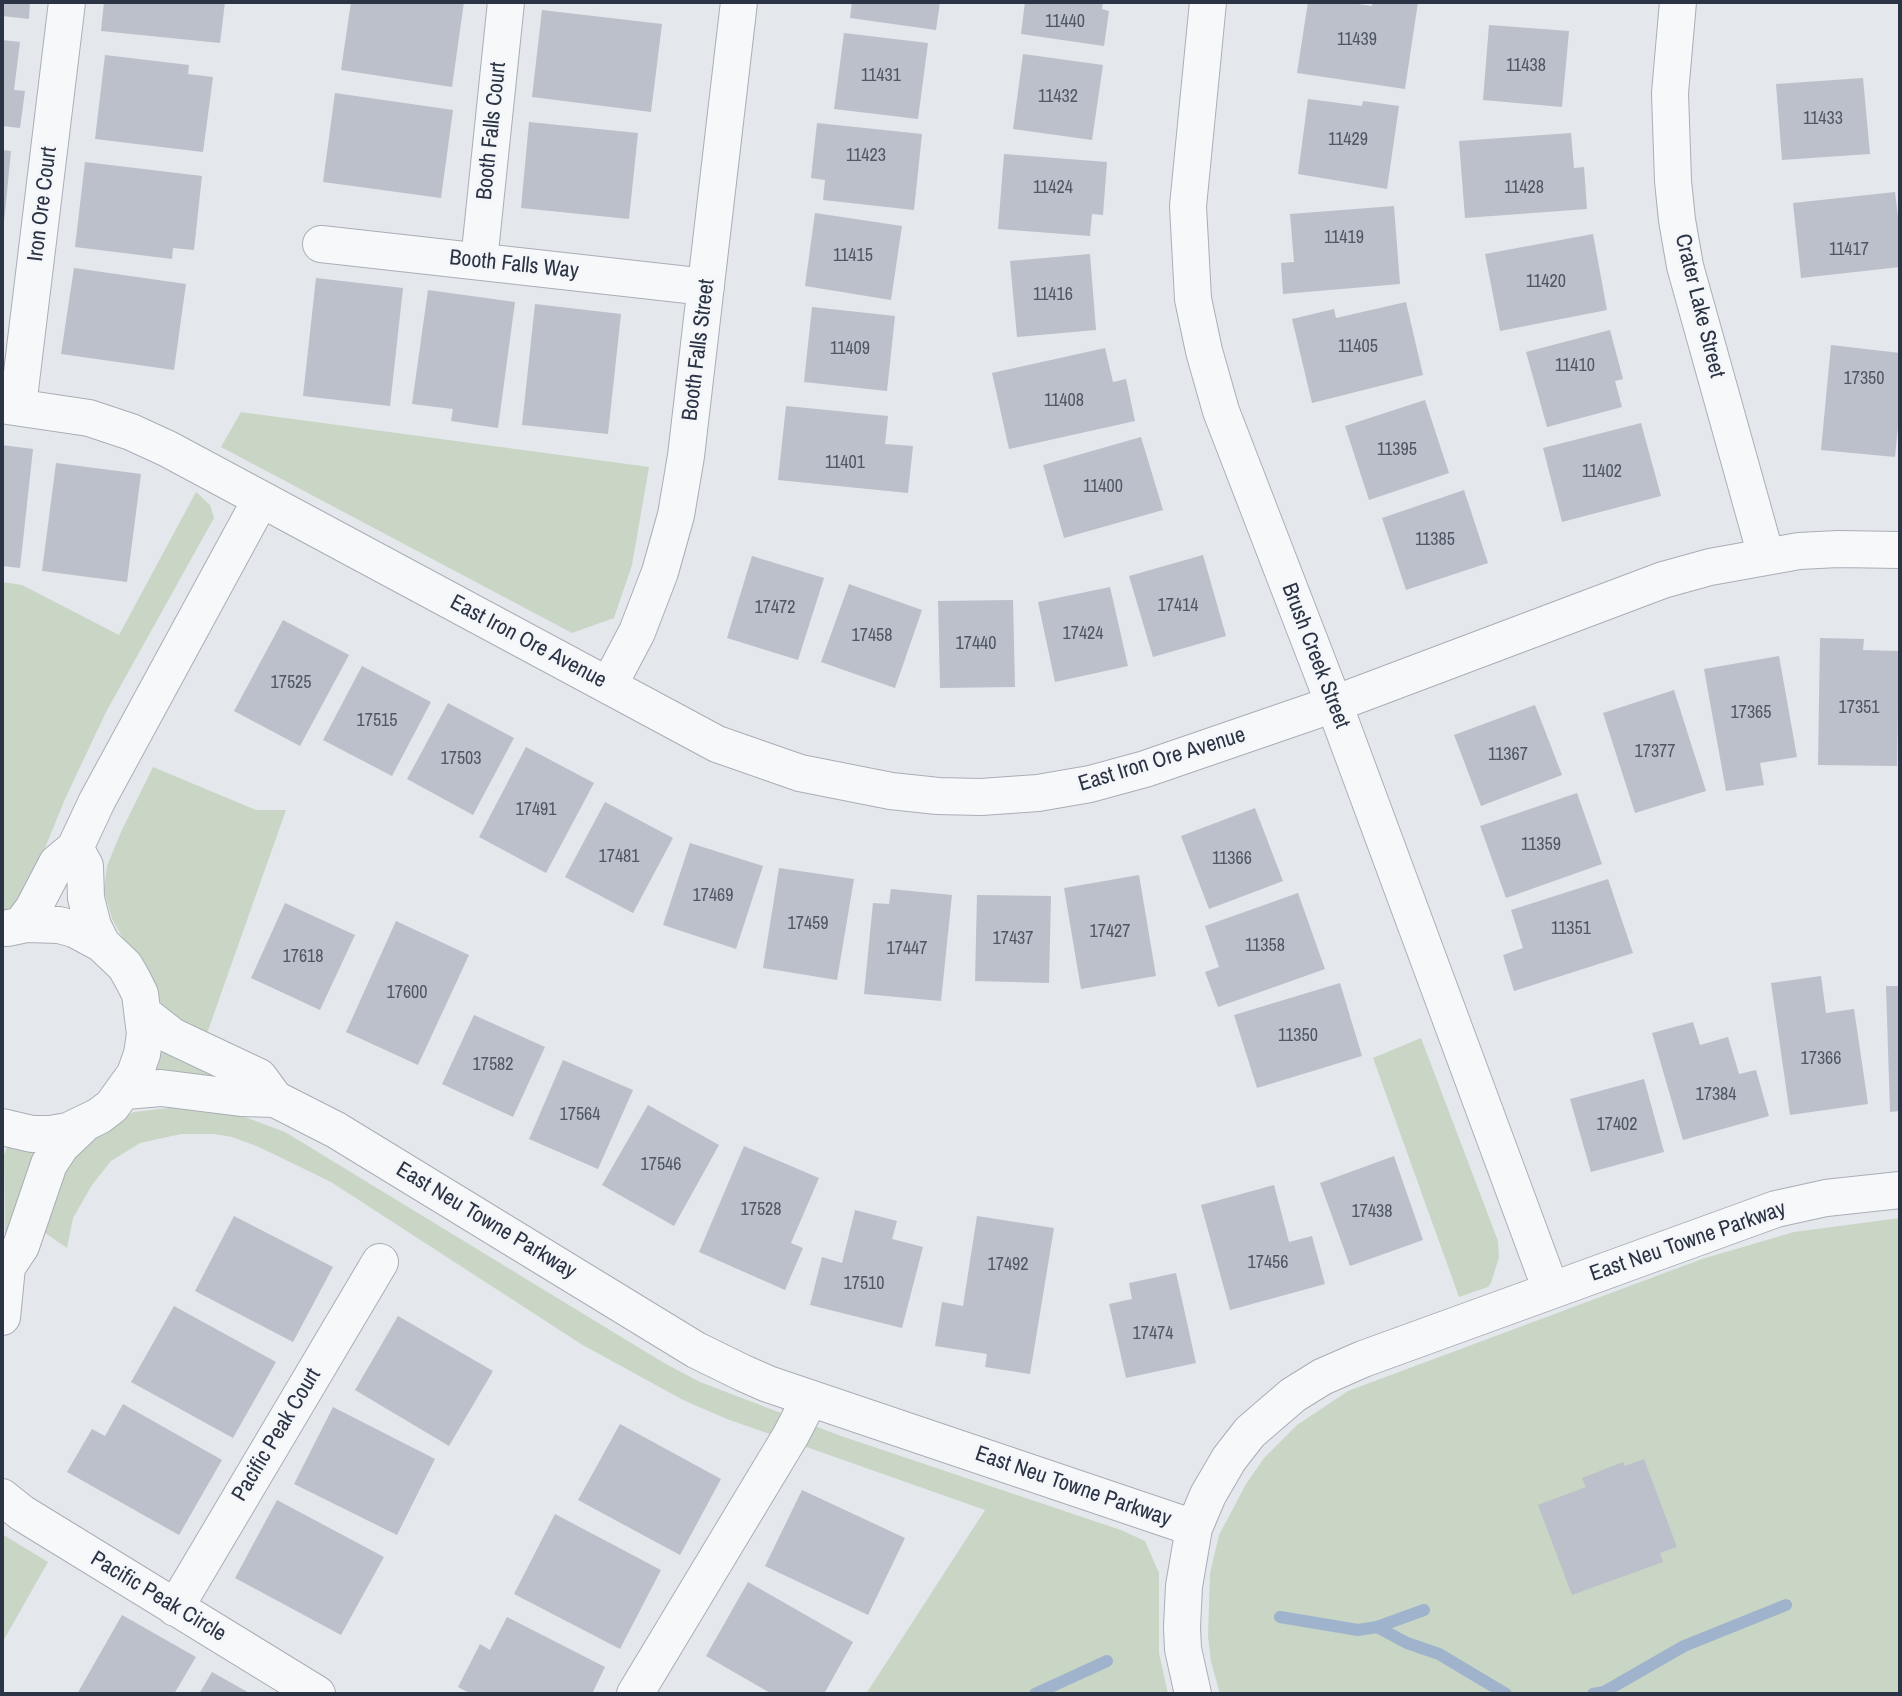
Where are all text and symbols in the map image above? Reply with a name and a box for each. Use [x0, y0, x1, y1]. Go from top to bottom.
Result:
house number: 11440 [1045, 11, 1085, 33]
house number: 11439 [1337, 29, 1377, 51]
house number: 11438 [1506, 55, 1546, 77]
street label: Booth Falls Court [472, 61, 512, 201]
house number: 11431 [861, 65, 901, 87]
house number: 11432 [1038, 86, 1078, 108]
house number: 11433 [1803, 108, 1843, 130]
house number: 11429 [1328, 129, 1368, 151]
street label: Iron Ore Court [23, 145, 63, 263]
house number: 11423 [846, 145, 886, 167]
house number: 11424 [1033, 177, 1073, 199]
house number: 11428 [1504, 177, 1544, 199]
house number: 11419 [1324, 227, 1364, 249]
street label: Crater Lake Street [1668, 231, 1730, 381]
house number: 11417 [1829, 239, 1869, 261]
street label: Booth Falls Way [448, 245, 580, 285]
house number: 11415 [833, 245, 873, 267]
house number: 11420 [1526, 271, 1566, 293]
street label: Booth Falls Street [677, 278, 721, 422]
house number: 11416 [1033, 284, 1073, 306]
house number: 11405 [1338, 336, 1378, 358]
house number: 11409 [830, 338, 870, 360]
house number: 11410 [1555, 355, 1595, 377]
house number: 17350 [1843, 368, 1885, 390]
house number: 11408 [1044, 390, 1084, 412]
house number: 11395 [1377, 439, 1417, 461]
house number: 11401 [825, 452, 865, 474]
house number: 11402 [1582, 461, 1622, 483]
house number: 11400 [1083, 476, 1123, 498]
house number: 11385 [1415, 529, 1455, 551]
street label: Brush Creek Street [1275, 580, 1355, 732]
street label: East Iron Ore Avenue [445, 590, 611, 694]
house number: 17414 [1157, 595, 1199, 617]
house number: 17472 [754, 597, 796, 619]
house number: 17424 [1062, 623, 1104, 645]
house number: 17458 [851, 625, 893, 647]
house number: 17440 [955, 633, 997, 655]
house number: 17525 [270, 672, 312, 694]
house number: 17351 [1838, 697, 1880, 719]
house number: 17365 [1730, 702, 1772, 724]
house number: 17515 [356, 710, 398, 732]
street label: East Iron Ore Avenue [1075, 722, 1249, 798]
house number: 17377 [1634, 741, 1676, 763]
house number: 11367 [1488, 744, 1528, 766]
house number: 17503 [440, 748, 482, 770]
house number: 17491 [515, 799, 557, 821]
house number: 11359 [1521, 834, 1561, 856]
house number: 17481 [598, 846, 640, 868]
house number: 11366 [1212, 848, 1252, 870]
house number: 17469 [692, 885, 734, 907]
house number: 17459 [787, 913, 829, 935]
house number: 11351 [1551, 918, 1591, 940]
house number: 17427 [1089, 921, 1131, 943]
house number: 17437 [992, 928, 1034, 950]
house number: 11358 [1245, 935, 1285, 957]
house number: 17447 [886, 938, 928, 960]
house number: 17618 [282, 946, 324, 968]
house number: 17600 [386, 982, 428, 1004]
house number: 11350 [1278, 1025, 1318, 1047]
house number: 17366 [1800, 1048, 1842, 1070]
house number: 17582 [472, 1054, 514, 1076]
house number: 17384 [1695, 1084, 1737, 1106]
house number: 17564 [559, 1104, 601, 1126]
house number: 17402 [1596, 1114, 1638, 1136]
house number: 17546 [640, 1154, 682, 1176]
street label: East Neu Towne Parkway [391, 1157, 581, 1285]
street label: East Neu Towne Parkway [1587, 1196, 1789, 1288]
house number: 17528 [740, 1199, 782, 1221]
house number: 17438 [1351, 1201, 1393, 1223]
house number: 17456 [1247, 1252, 1289, 1274]
house number: 17492 [987, 1254, 1029, 1276]
house number: 17510 [843, 1273, 885, 1295]
house number: 17474 [1132, 1323, 1174, 1345]
street label: Pacific Peak Court [227, 1364, 327, 1506]
street label: East Neu Towne Parkway [972, 1441, 1174, 1533]
street label: Pacific Peak Circle [85, 1546, 231, 1648]

